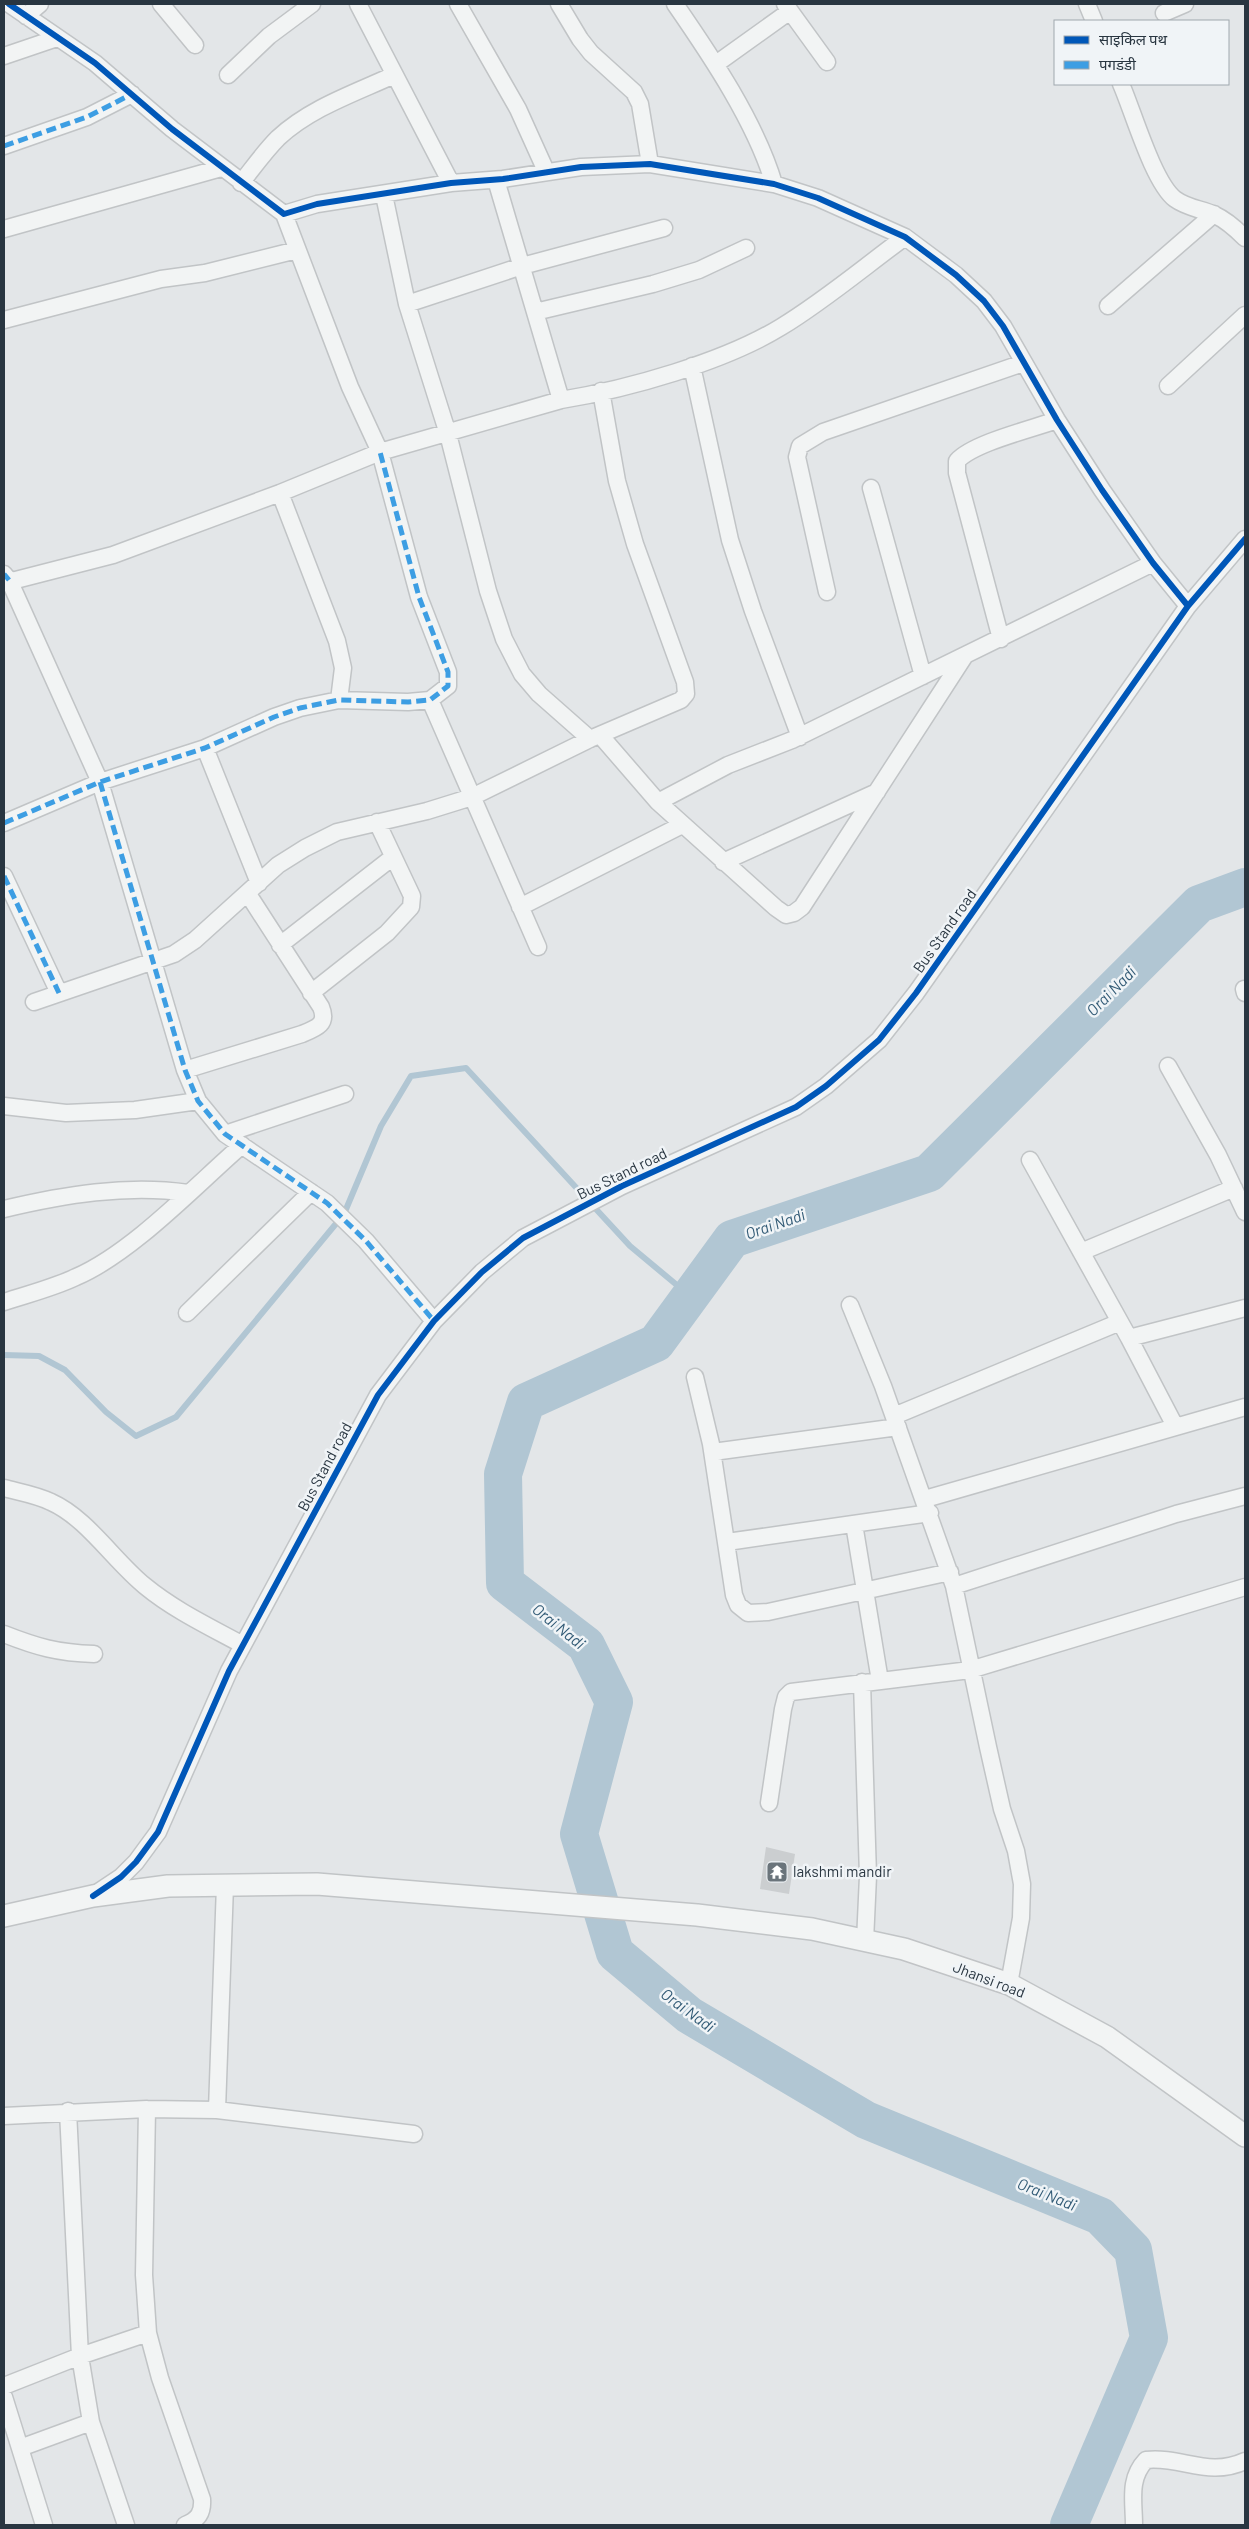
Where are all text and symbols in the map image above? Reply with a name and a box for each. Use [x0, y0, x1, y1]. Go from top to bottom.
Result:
legend [1054, 20, 1229, 85]
text: साइकिल पथ [1099, 30, 1167, 48]
text: पगडंडी [1099, 55, 1137, 73]
street label: Bus Stand road [909, 885, 980, 976]
water label: Orai Nadi [1082, 962, 1139, 1019]
street label: Bus Stand road [574, 1144, 670, 1203]
water label: Orai Nadi [742, 1204, 807, 1243]
street label: Bus Stand road [293, 1419, 355, 1514]
water label: Orai Nadi [529, 1599, 589, 1653]
temple icon: lakshmi mandir [765, 1860, 789, 1884]
place label: lakshmi mandir [793, 1862, 892, 1880]
street label: Jhansi road [951, 1957, 1028, 2001]
water label: Orai Nadi [658, 1984, 719, 2036]
water label: Orai Nadi [1015, 2173, 1080, 2214]

